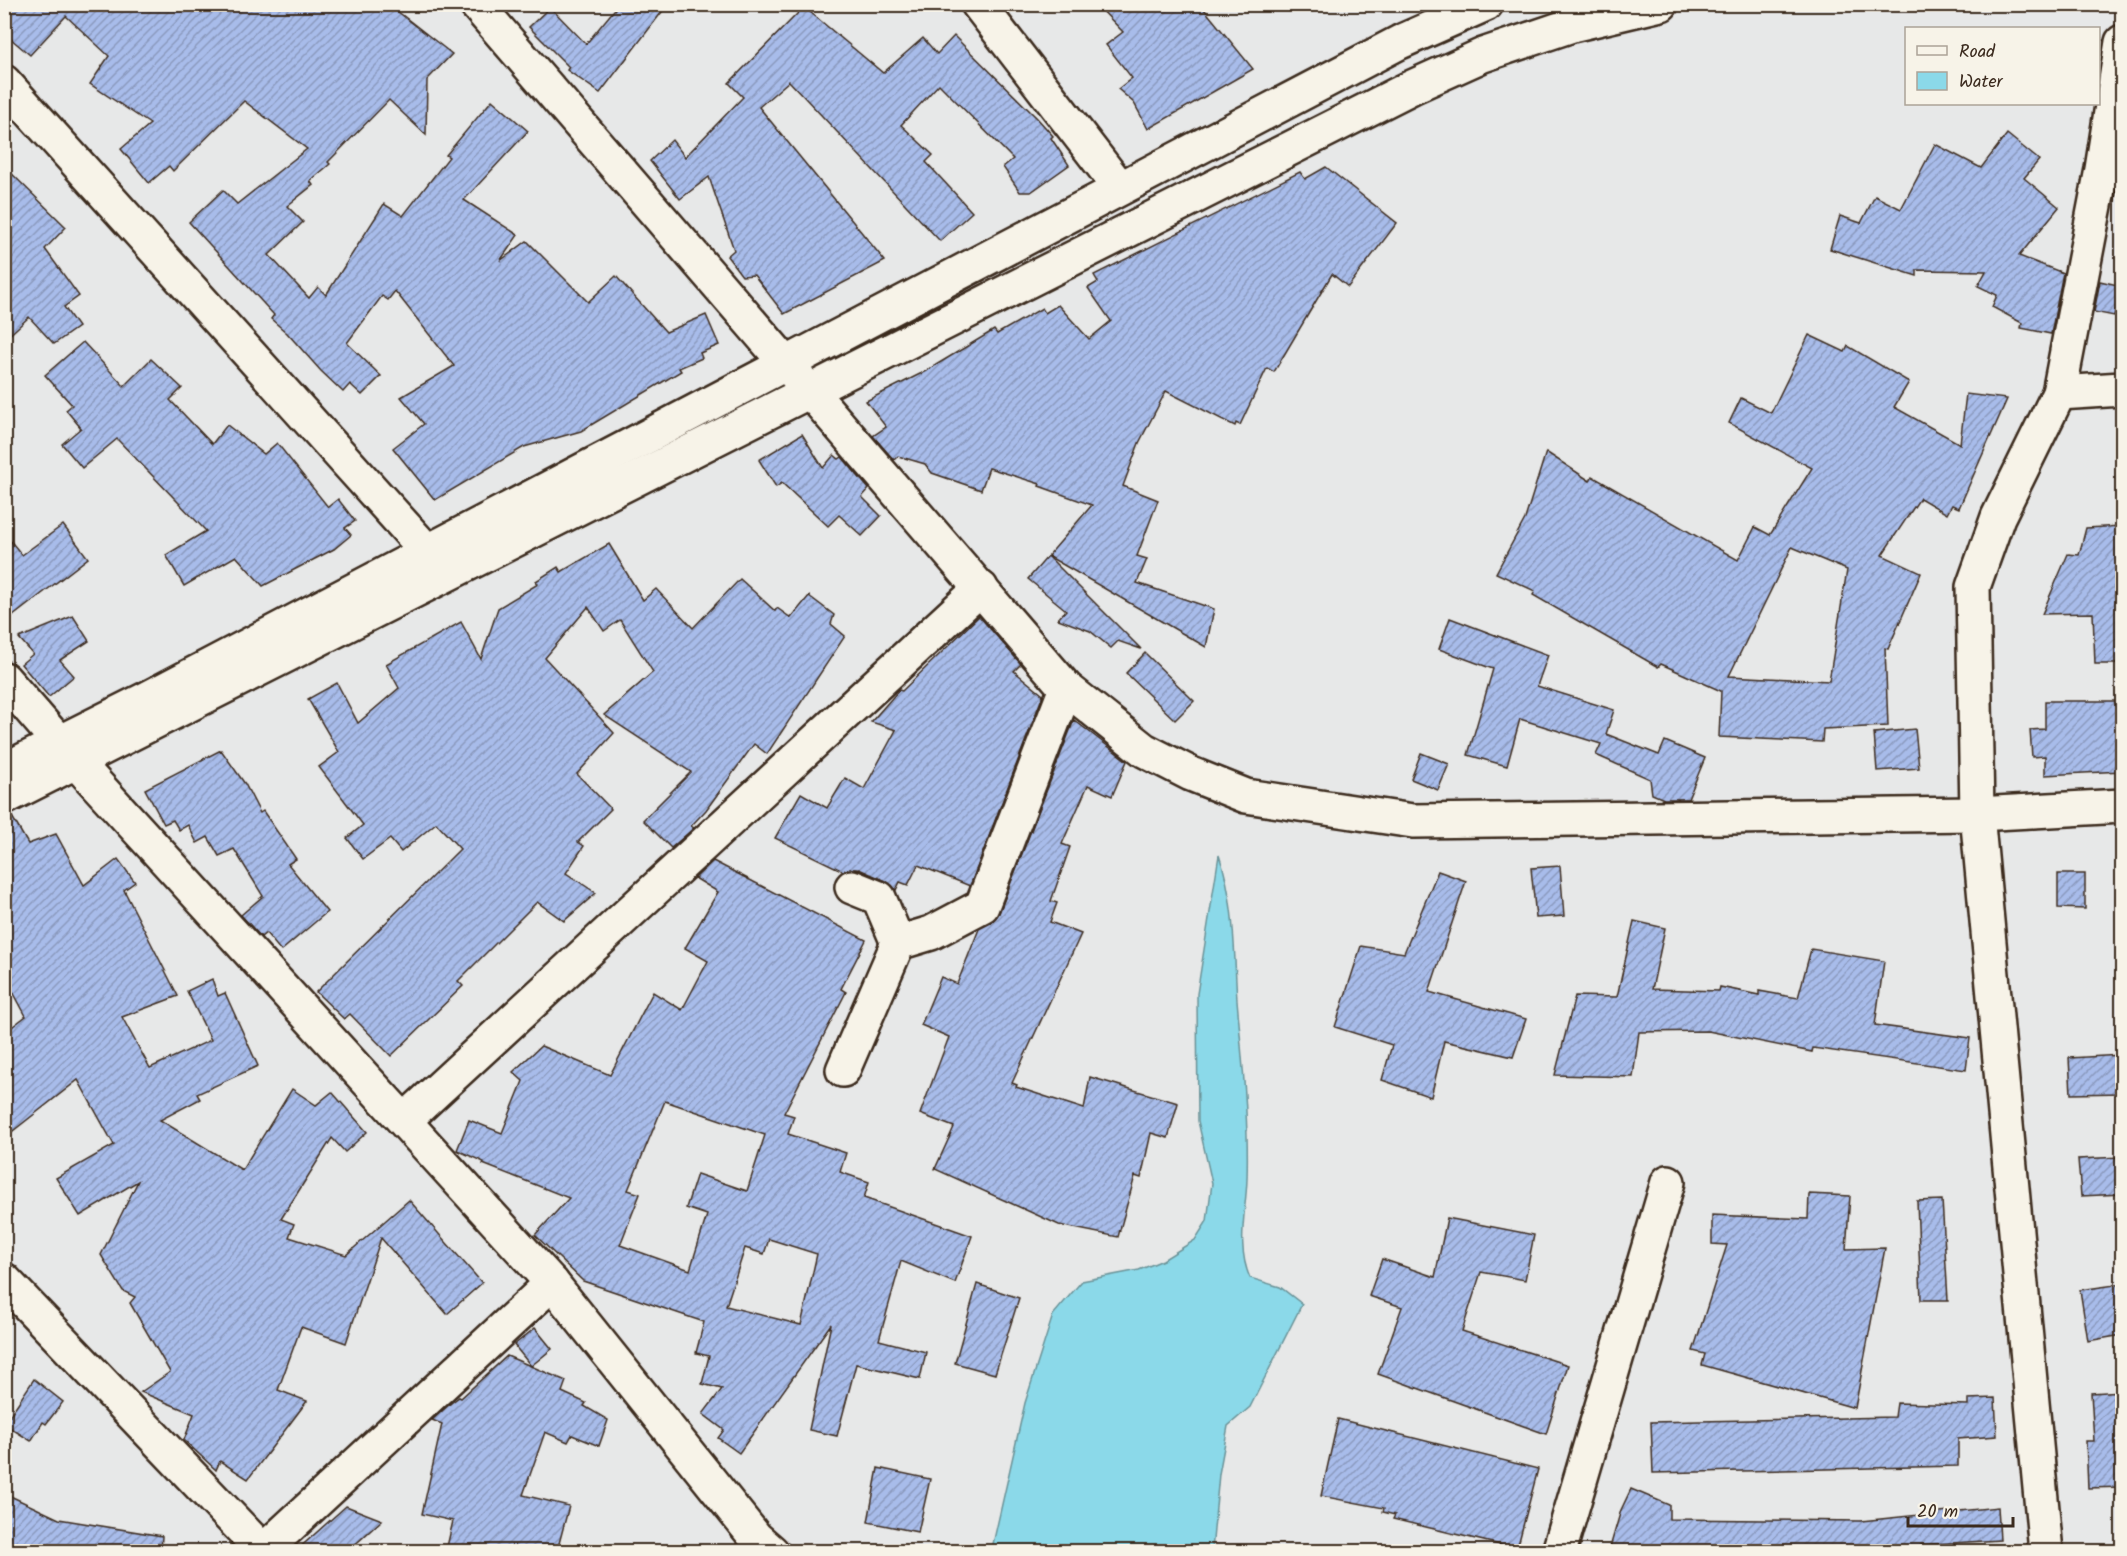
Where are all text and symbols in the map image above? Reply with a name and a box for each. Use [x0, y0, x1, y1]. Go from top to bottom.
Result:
legend [1905, 27, 2100, 105]
text: Road [1959, 38, 1996, 67]
text: Water [1959, 68, 2004, 97]
scale bar [1908, 1490, 2013, 1528]
text: 20 m [1917, 1498, 1958, 1527]

